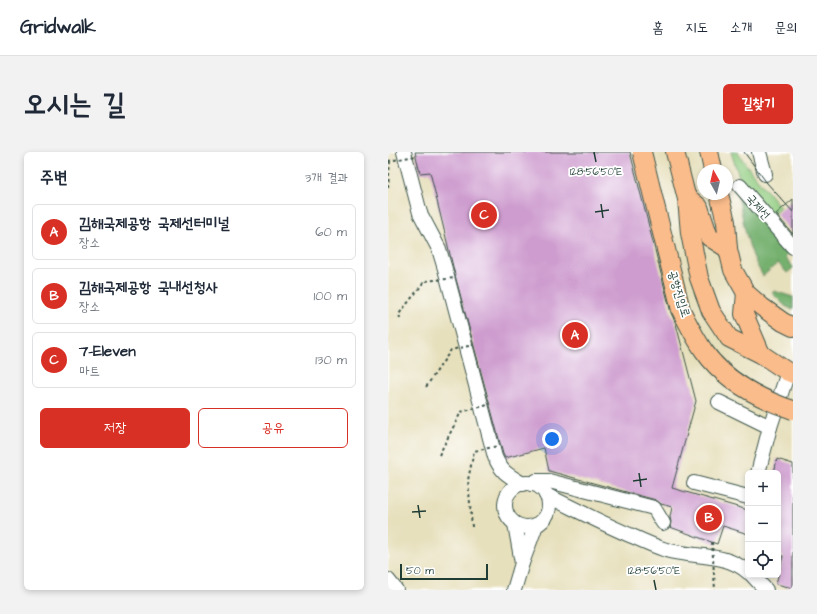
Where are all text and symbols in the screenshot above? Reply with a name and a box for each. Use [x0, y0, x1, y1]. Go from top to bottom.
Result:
text: Gridwalk [20, 14, 96, 41]
text: 홈 [652, 18, 663, 38]
text: 지도 [685, 18, 708, 38]
text: 소개 [730, 18, 752, 38]
text: 문의 [774, 18, 797, 38]
button: 길찾기 [723, 84, 793, 124]
text: 오시는 길 [24, 85, 125, 124]
north arrow [697, 164, 733, 200]
text: 128°56'50"E [570, 165, 622, 179]
text: 주변 [40, 166, 67, 190]
text: 3개 결과 [305, 169, 348, 187]
street label: 국제선 [742, 191, 774, 223]
pin: C [471, 200, 497, 230]
text: 김해국제공항 국제선터미널 [79, 213, 230, 234]
text: A [50, 223, 58, 241]
text: 60 m [315, 223, 347, 241]
text: 장소 [79, 234, 100, 252]
street label: 공항진입로 [664, 268, 694, 320]
text: 김해국제공항 국내선청사 [79, 277, 218, 298]
text: B [49, 287, 59, 305]
text: 100 m [314, 287, 347, 305]
text: 장소 [79, 298, 100, 316]
pin: A [562, 320, 588, 350]
text: 7-Eleven [79, 341, 136, 362]
text: C [49, 351, 59, 369]
text: 130 m [315, 351, 347, 369]
text: 마트 [79, 362, 100, 380]
button: 저장 [40, 408, 190, 448]
button: 공유 [198, 408, 348, 448]
your location [542, 429, 562, 449]
map controls [745, 470, 781, 578]
button: + [745, 470, 781, 506]
pin: B [696, 503, 722, 533]
button: − [745, 506, 781, 542]
button: locate [745, 542, 781, 578]
scale bar [400, 562, 488, 581]
text: 50 m [406, 563, 434, 578]
text: 128°56'50"E [628, 564, 680, 578]

